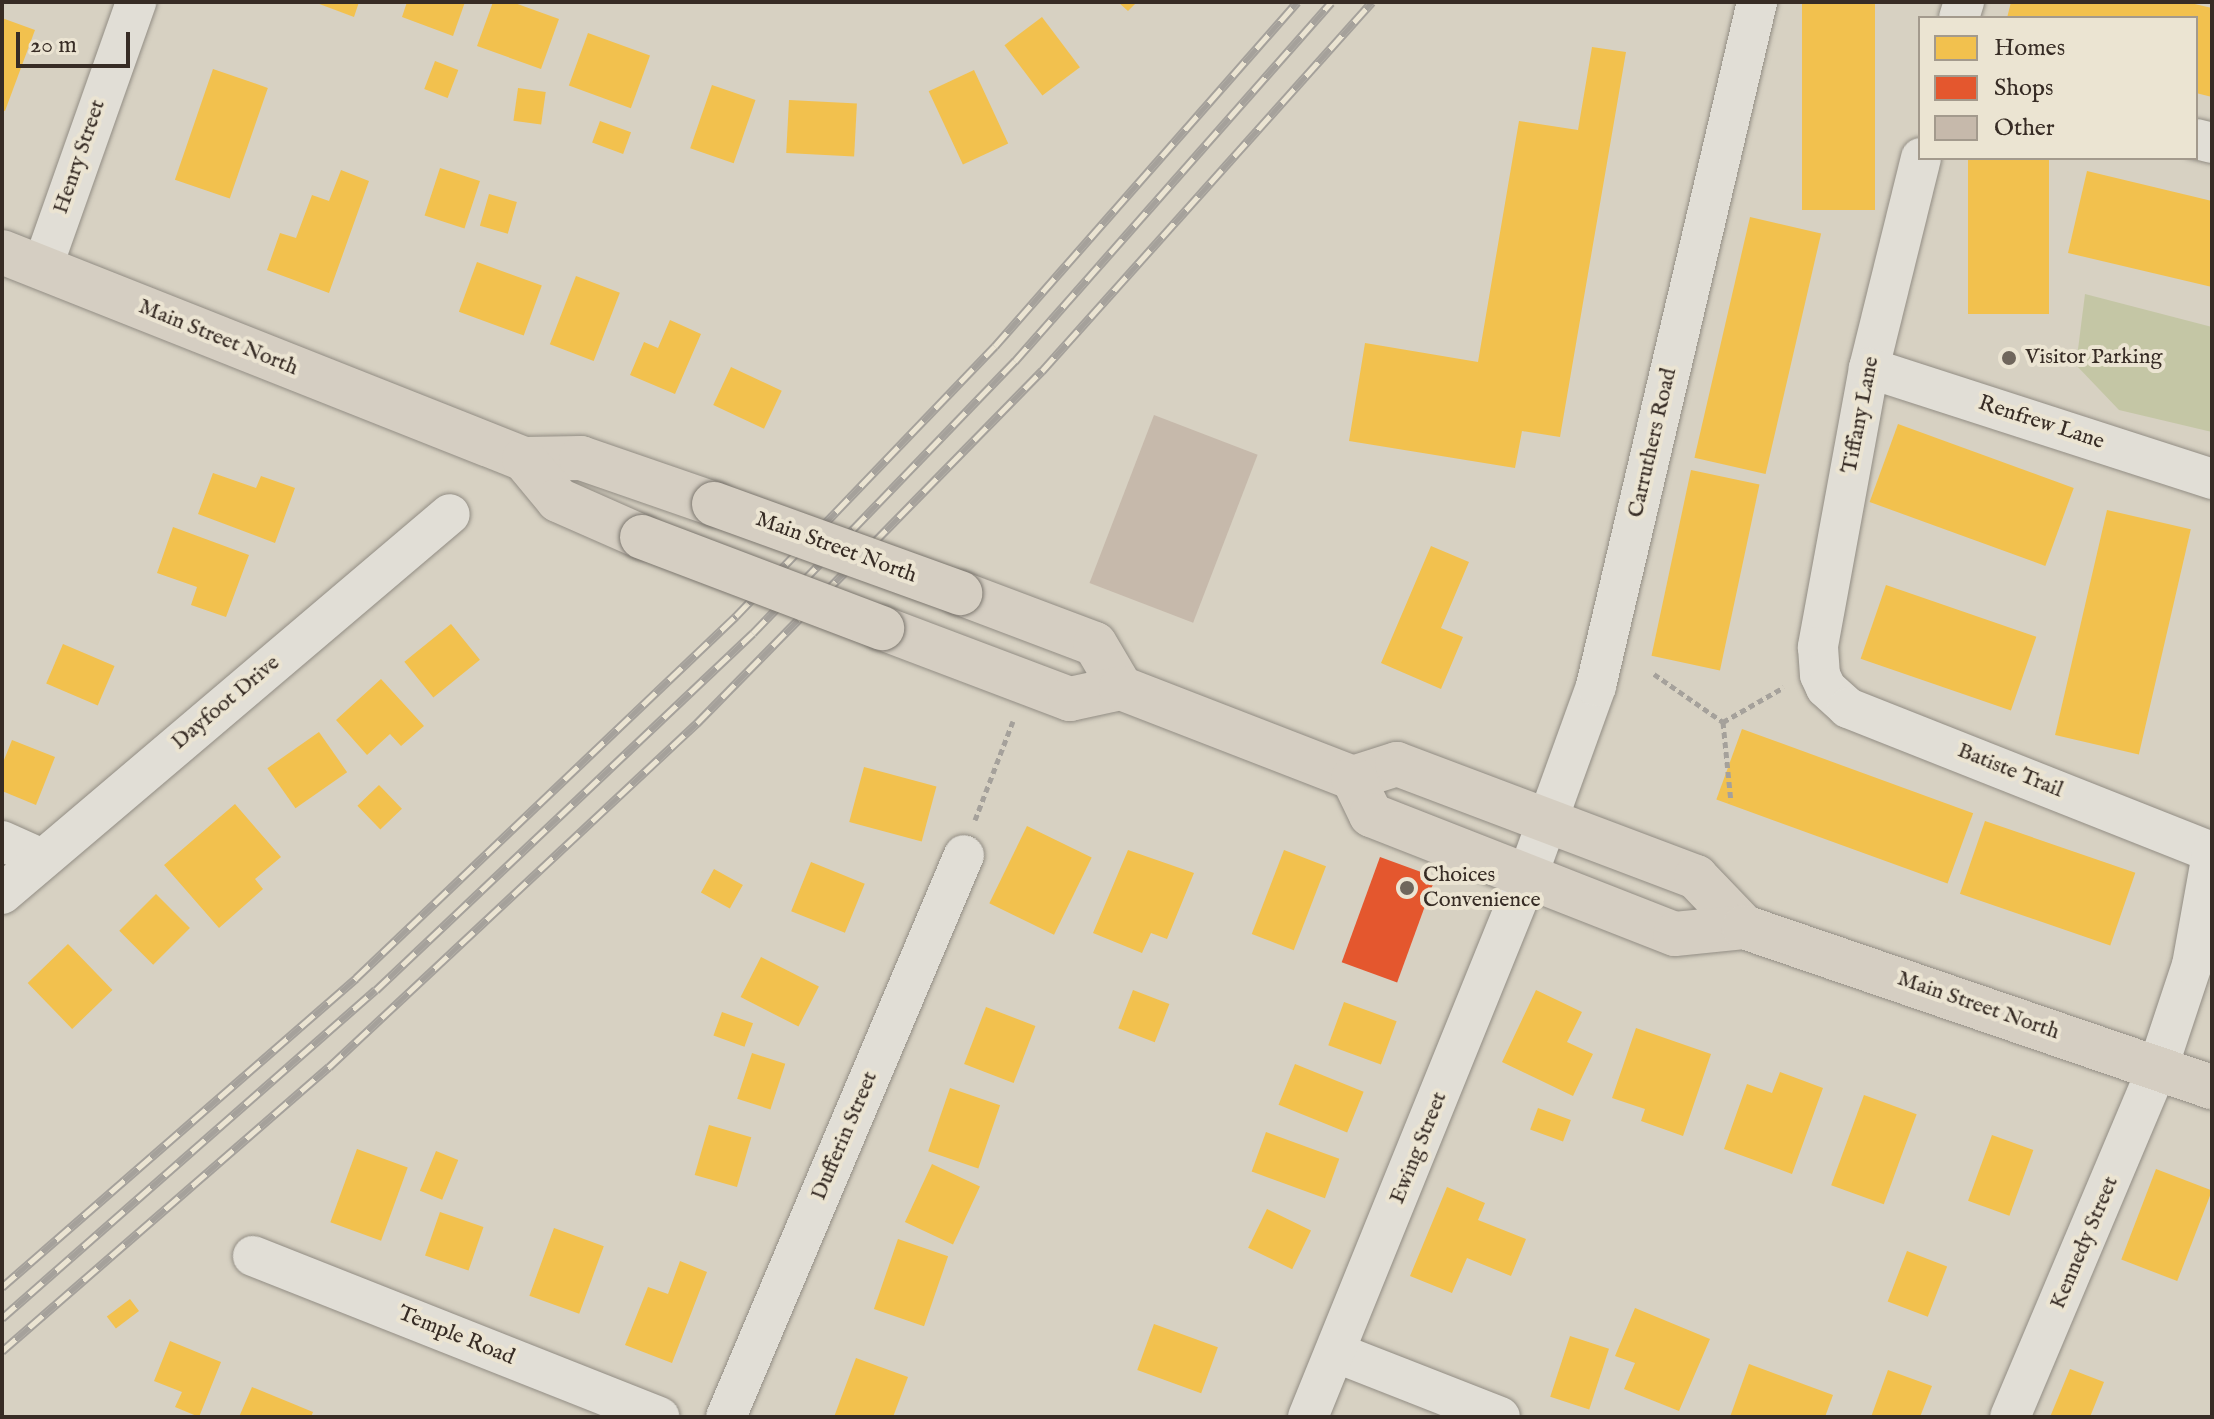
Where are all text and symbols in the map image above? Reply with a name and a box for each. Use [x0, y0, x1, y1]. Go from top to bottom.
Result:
scale bar [20, 16, 134, 66]
legend [1918, 16, 2198, 160]
text: 20 m [30, 30, 77, 61]
text: Homes [1994, 33, 2065, 64]
text: Shops [1994, 73, 2053, 104]
street label: Henry Street [48, 97, 112, 217]
text: Other [1994, 113, 2055, 144]
street label: Main Street North [134, 294, 302, 382]
place label: Visitor Parking [2025, 345, 2162, 371]
marker: Visitor Parking [2000, 349, 2018, 367]
street label: Tiffany Lane [1837, 354, 1885, 476]
street label: Carruthers Road [1623, 366, 1683, 520]
street label: Renfrew Lane [1975, 390, 2107, 456]
street label: Main Street North [752, 507, 920, 589]
street label: Dayfoot Drive [167, 650, 285, 756]
street label: Batiste Trail [1953, 738, 2067, 804]
place label: Choices Convenience [1423, 862, 1541, 914]
marker: Choices Convenience [1398, 879, 1416, 897]
street label: Main Street North [1894, 966, 2062, 1046]
street label: Dufferin Street [806, 1068, 884, 1204]
street label: Ewing Street [1385, 1088, 1453, 1208]
street label: Kennedy Street [2045, 1173, 2125, 1313]
street label: Temple Road [394, 1301, 518, 1371]

